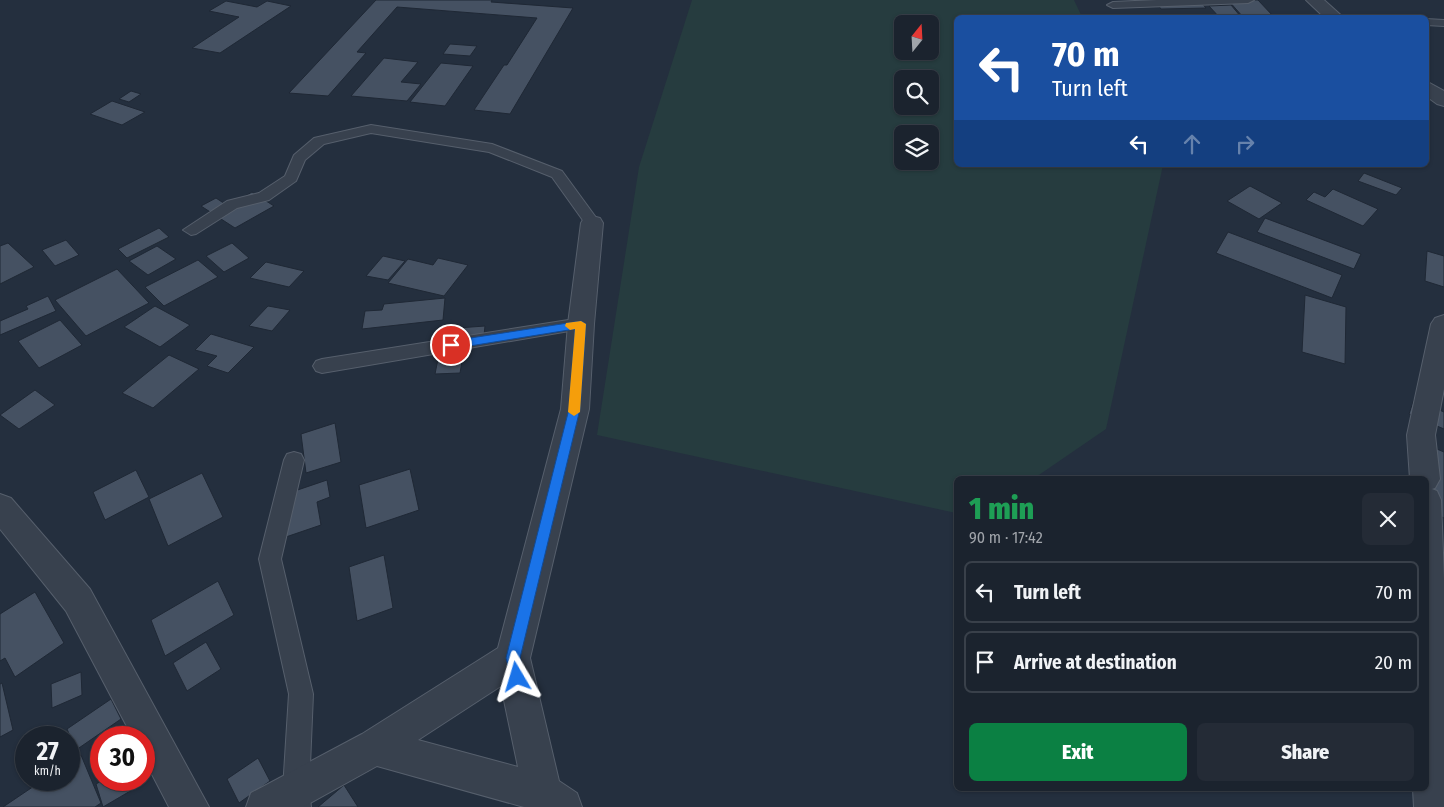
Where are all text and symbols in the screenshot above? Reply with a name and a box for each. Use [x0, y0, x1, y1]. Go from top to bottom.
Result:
north arrow [894, 15, 939, 60]
map controls [894, 15, 939, 170]
text: 70 m [1052, 33, 1120, 75]
icon: left [969, 35, 1034, 100]
button: search [894, 70, 939, 115]
text: Turn left [1052, 75, 1128, 102]
button: layers [894, 125, 939, 170]
icon: left [1125, 130, 1153, 158]
icon: ahead [1178, 130, 1206, 158]
icon: right [1231, 130, 1259, 158]
pin [430, 324, 472, 366]
icon: arrive [437, 331, 465, 359]
text: 1 min [969, 491, 1034, 527]
button: close [1362, 493, 1414, 545]
text: 90 m · 17:42 [969, 528, 1043, 547]
icon: left [971, 578, 999, 606]
text: Turn left [1014, 581, 1081, 604]
text: 70 m [1376, 581, 1412, 604]
icon: arrive [971, 648, 999, 676]
position arrow [490, 650, 542, 702]
text: Arrive at destination [1014, 651, 1177, 674]
text: 20 m [1375, 651, 1412, 674]
button: Exit [969, 723, 1187, 781]
button: Share [1197, 723, 1414, 781]
speed limit sign: 30 [90, 726, 155, 791]
text: 27 [36, 737, 59, 767]
text: km/h [34, 764, 61, 778]

